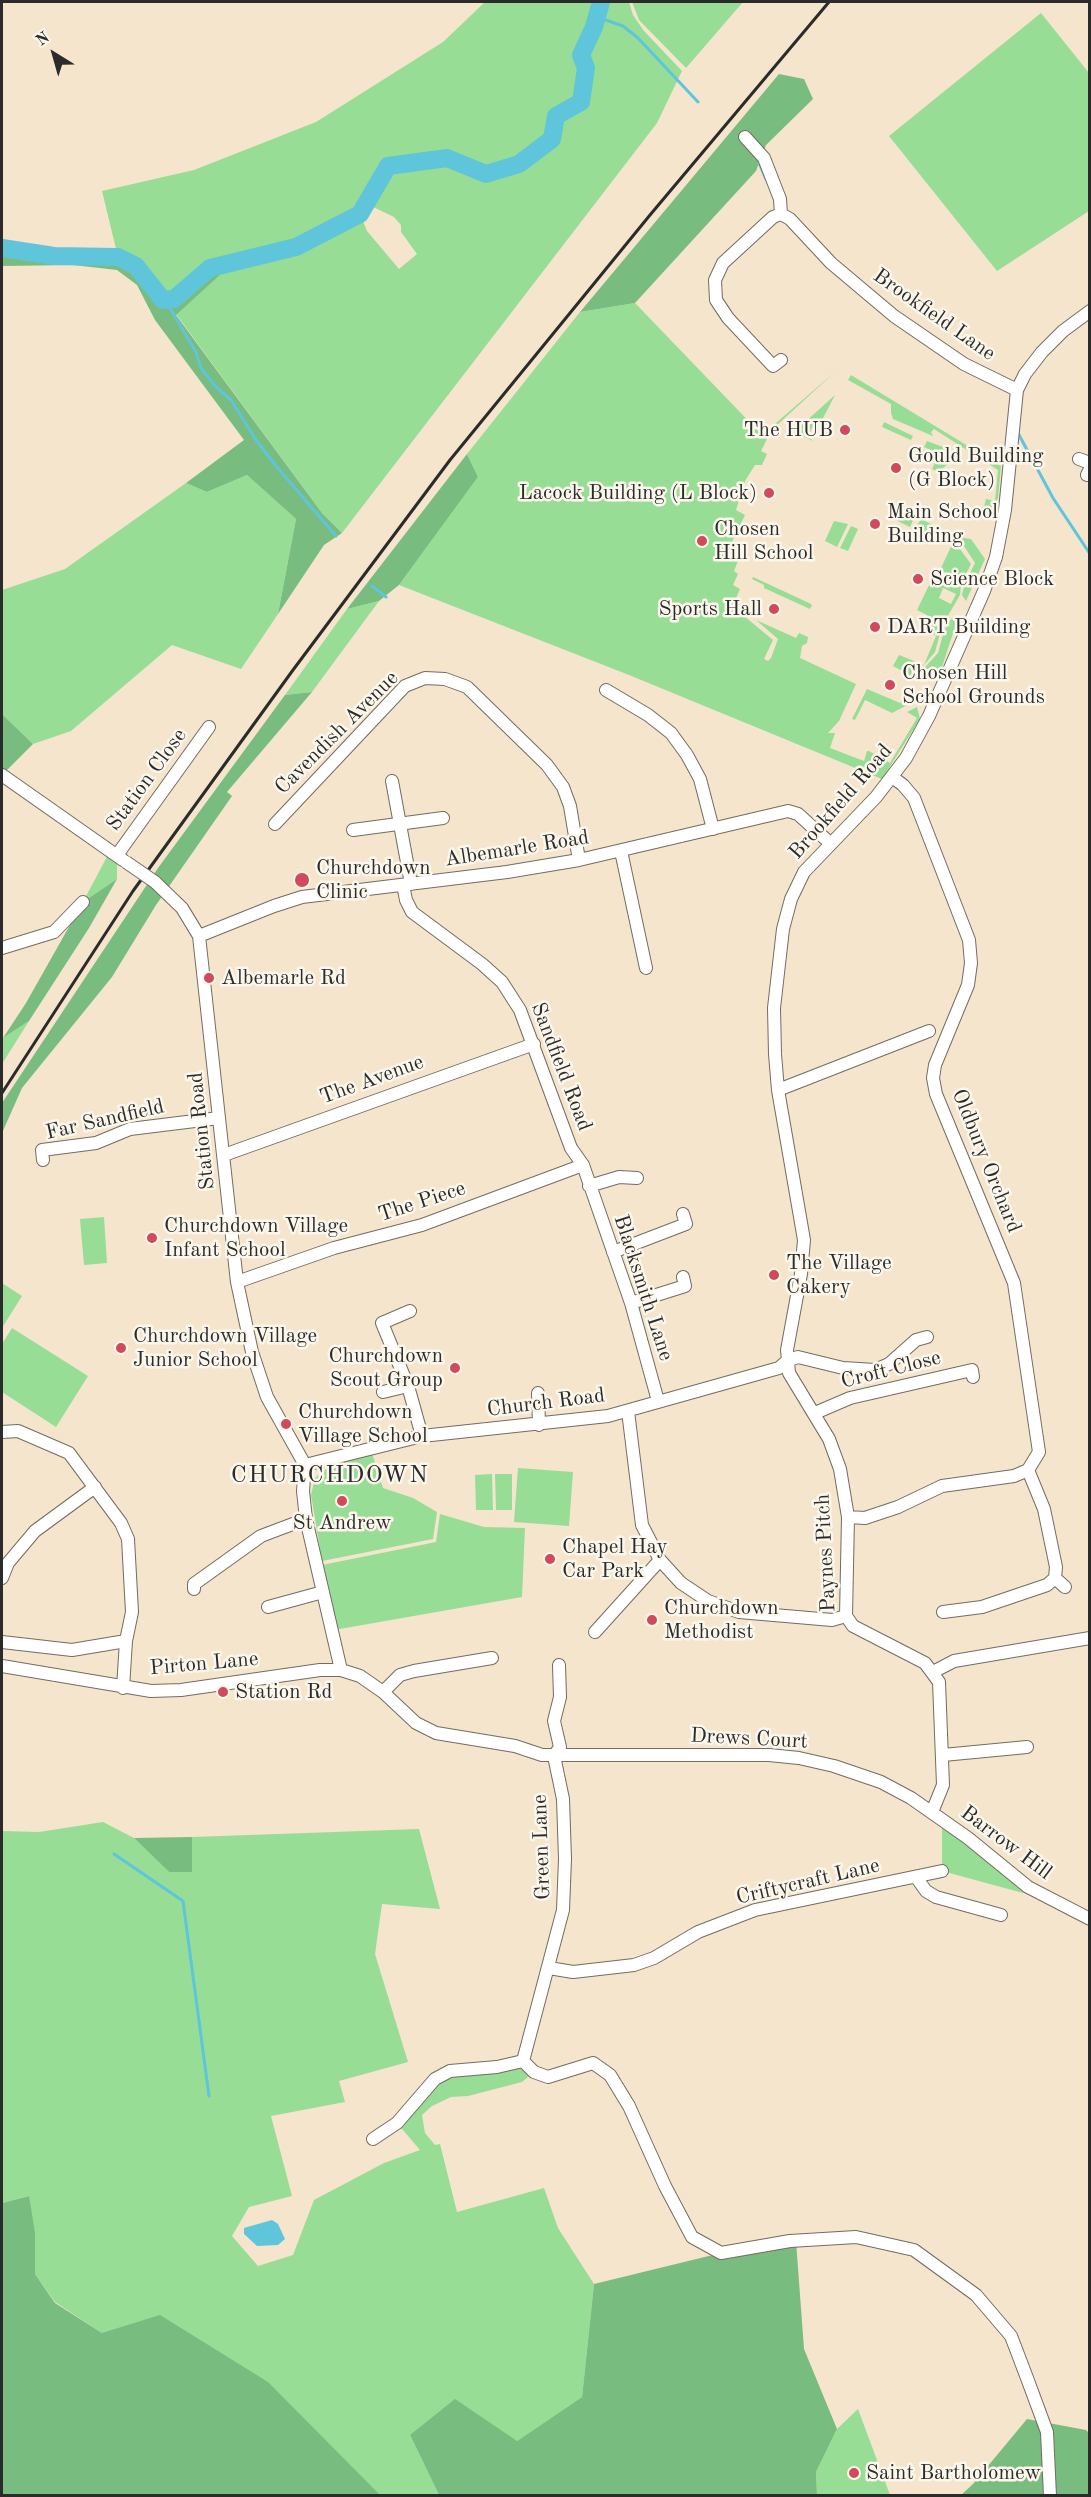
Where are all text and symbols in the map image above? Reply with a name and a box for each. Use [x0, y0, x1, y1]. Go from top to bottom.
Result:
north arrow [24, 24, 84, 84]
text: N [33, 30, 53, 50]
street label: Brookfield Lane [868, 263, 1000, 367]
place label: The HUB [744, 417, 833, 443]
marker: The HUB [838, 423, 852, 437]
place label: Gould Building (G Block) [908, 443, 1044, 493]
marker: Gould Building (G Block) [889, 461, 903, 475]
place label: Lacock Building (L Block) [519, 480, 757, 506]
marker: Lacock Building (L Block) [762, 486, 776, 500]
place label: Main School Building [887, 499, 998, 549]
place label: Chosen Hill School [714, 516, 814, 566]
marker: Main School Building [868, 517, 882, 531]
marker: Chosen Hill School [695, 534, 709, 548]
place label: Science Block [930, 566, 1054, 592]
marker: Science Block [911, 572, 925, 586]
place label: Sports Hall [658, 596, 762, 622]
marker: Sports Hall [767, 602, 781, 616]
place label: DART Building [887, 614, 1030, 640]
marker: DART Building [868, 620, 882, 634]
place label: Chosen Hill School Grounds [902, 660, 1045, 710]
street label: Cavendish Avenue [270, 666, 404, 800]
marker: Chosen Hill School Grounds [883, 678, 897, 692]
street label: Station Close [101, 724, 193, 836]
street label: Brookfield Road [784, 739, 898, 865]
street label: Albemarle Road [443, 825, 591, 873]
place label: Churchdown Clinic [316, 855, 431, 905]
marker: Churchdown Clinic [293, 871, 311, 889]
place label: Albemarle Rd [221, 965, 346, 991]
marker: Albemarle Rd [202, 971, 216, 985]
street label: Sandfield Road [525, 999, 597, 1135]
street label: The Avenue [317, 1050, 427, 1110]
street label: Station Road [183, 1071, 221, 1191]
street label: Oldbury Orchard [946, 1085, 1026, 1237]
street label: Far Sandfield [43, 1094, 167, 1146]
street label: The Piece [375, 1176, 469, 1228]
street label: Blacksmith Lane [608, 1212, 678, 1364]
place label: Churchdown Village Infant School [164, 1213, 348, 1263]
marker: Churchdown Village Infant School [145, 1231, 159, 1245]
place label: The Village Cakery [786, 1250, 892, 1300]
marker: The Village Cakery [767, 1268, 781, 1282]
place label: Churchdown Village Junior School [133, 1323, 317, 1373]
marker: Churchdown Village Junior School [114, 1341, 128, 1355]
place label: Churchdown Scout Group [328, 1343, 443, 1393]
street label: Croft Close [838, 1345, 944, 1395]
marker: Churchdown Scout Group [448, 1361, 462, 1375]
street label: Church Road [486, 1383, 606, 1423]
place label: Churchdown Village School [298, 1399, 428, 1449]
marker: Churchdown Village School [279, 1417, 293, 1431]
district label: CHURCHDOWN [231, 1462, 429, 1490]
street label: Paynes Pitch [810, 1493, 842, 1613]
marker: St Andrew [335, 1494, 349, 1508]
place label: St Andrew [292, 1510, 392, 1536]
place label: Chapel Hay Car Park [562, 1534, 668, 1584]
marker: Chapel Hay Car Park [543, 1552, 557, 1566]
place label: Churchdown Methodist [664, 1595, 779, 1645]
marker: Churchdown Methodist [645, 1613, 659, 1627]
street label: Pirton Lane [149, 1647, 259, 1681]
place label: Station Rd [235, 1679, 332, 1705]
marker: Station Rd [216, 1685, 230, 1699]
street label: Drews Court [690, 1723, 808, 1755]
street label: Green Lane [528, 1794, 556, 1900]
street label: Barrow Hill [955, 1800, 1057, 1886]
street label: Criftycraft Lane [734, 1853, 882, 1911]
place label: Saint Bartholomew [866, 2460, 1041, 2486]
marker: Saint Bartholomew [847, 2466, 861, 2480]

